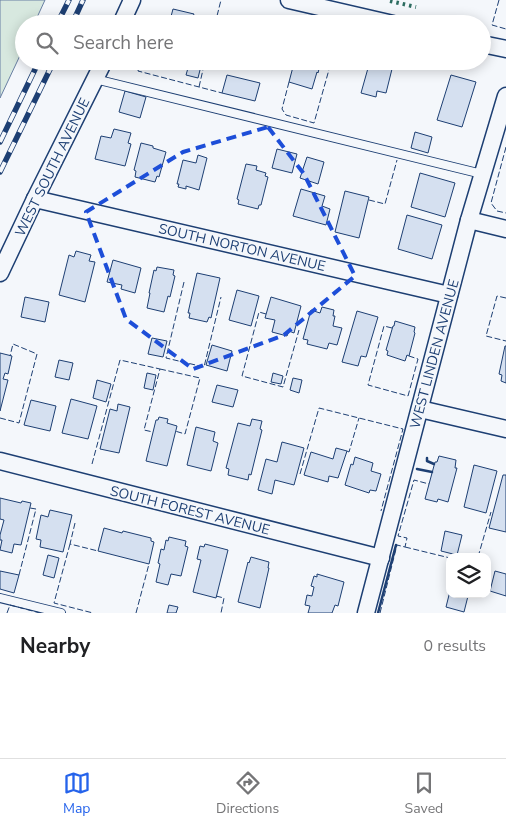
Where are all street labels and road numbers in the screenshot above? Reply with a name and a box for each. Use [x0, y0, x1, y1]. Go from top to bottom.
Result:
street label: WEST SOUTH AVENUE [11, 95, 94, 240]
street label: SOUTH NORTON AVENUE [157, 219, 327, 276]
street label: WEST LINDEN AVENUE [405, 277, 464, 431]
street label: SOUTH FOREST AVENUE [108, 481, 272, 540]

